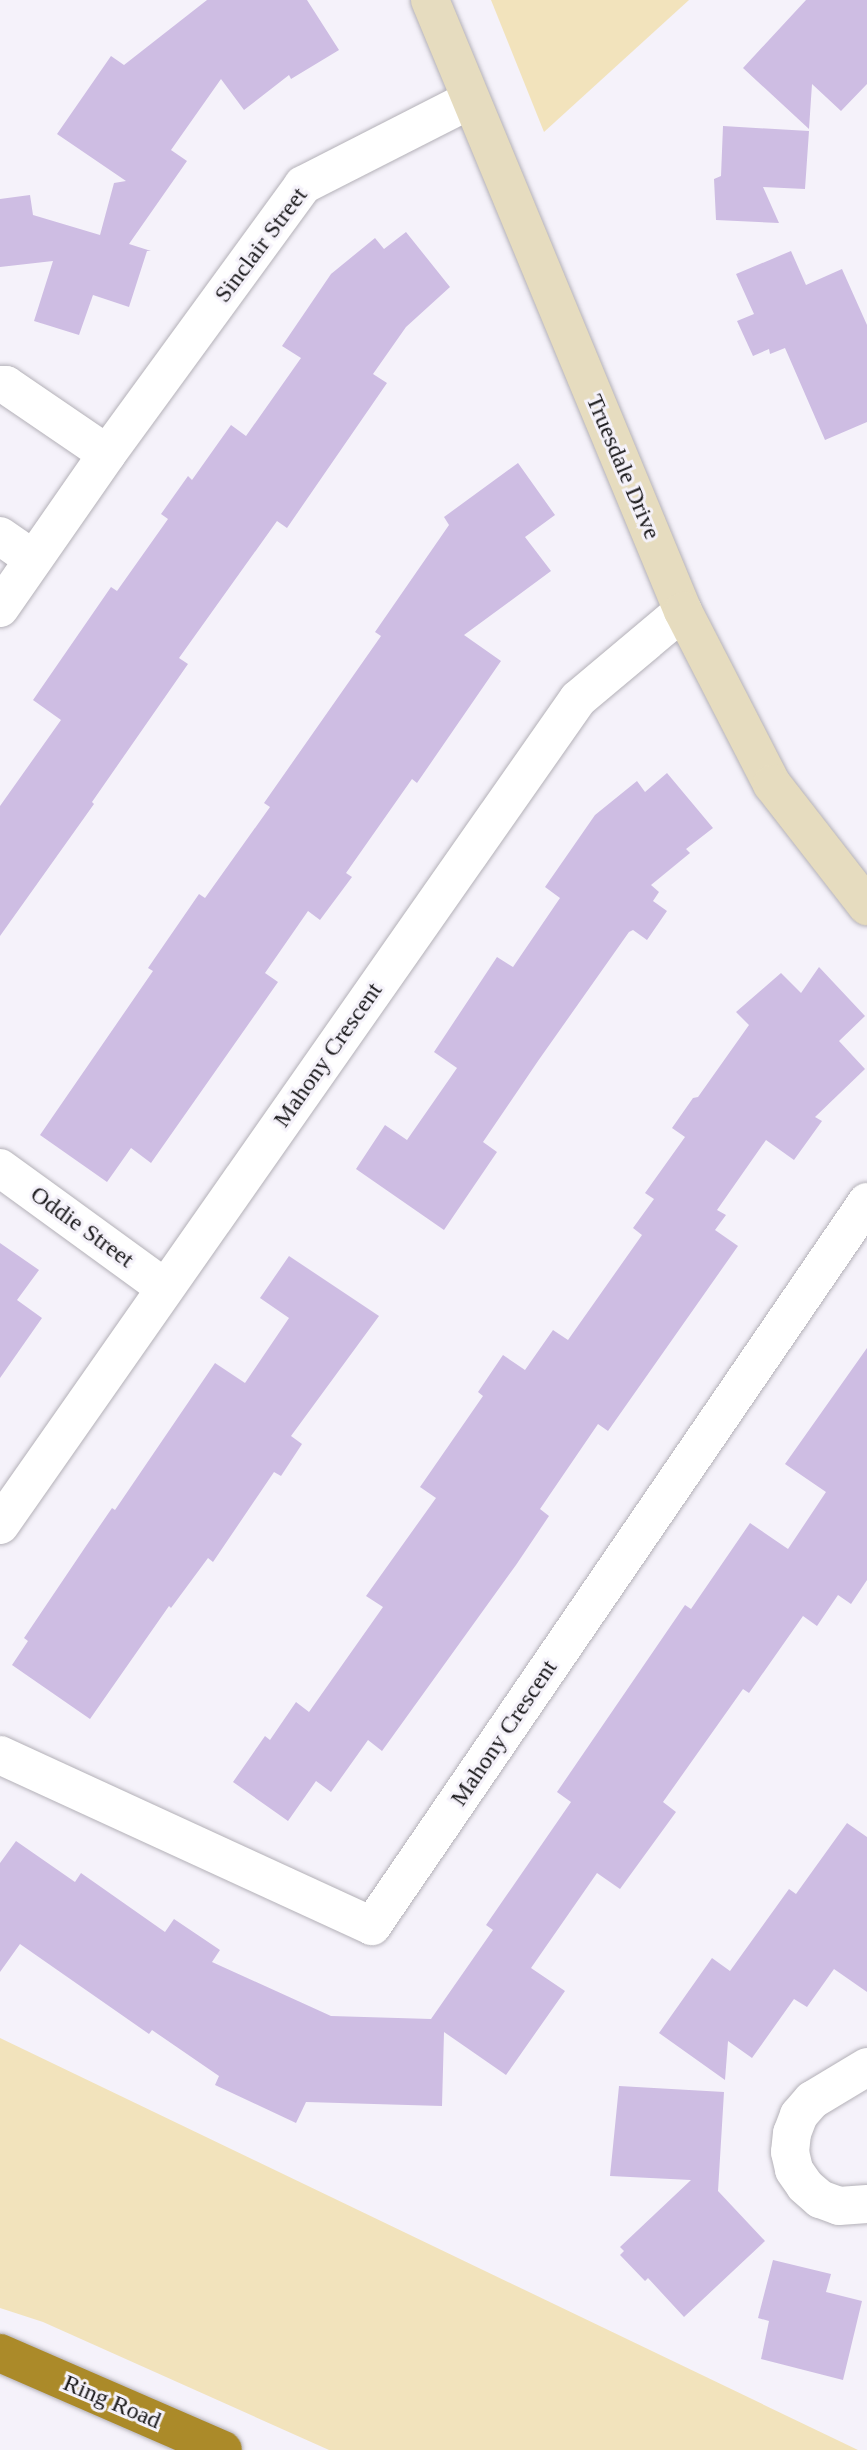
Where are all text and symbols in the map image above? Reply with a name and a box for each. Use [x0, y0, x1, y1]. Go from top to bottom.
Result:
street label: Sinclair Street [208, 182, 314, 308]
street label: Truesdale Drive [580, 390, 666, 544]
street label: Mahony Crescent [267, 977, 389, 1133]
street label: Oddie Street [25, 1180, 139, 1274]
street label: Mahony Crescent [445, 1654, 563, 1812]
street label: Ring Road [59, 2369, 165, 2435]

